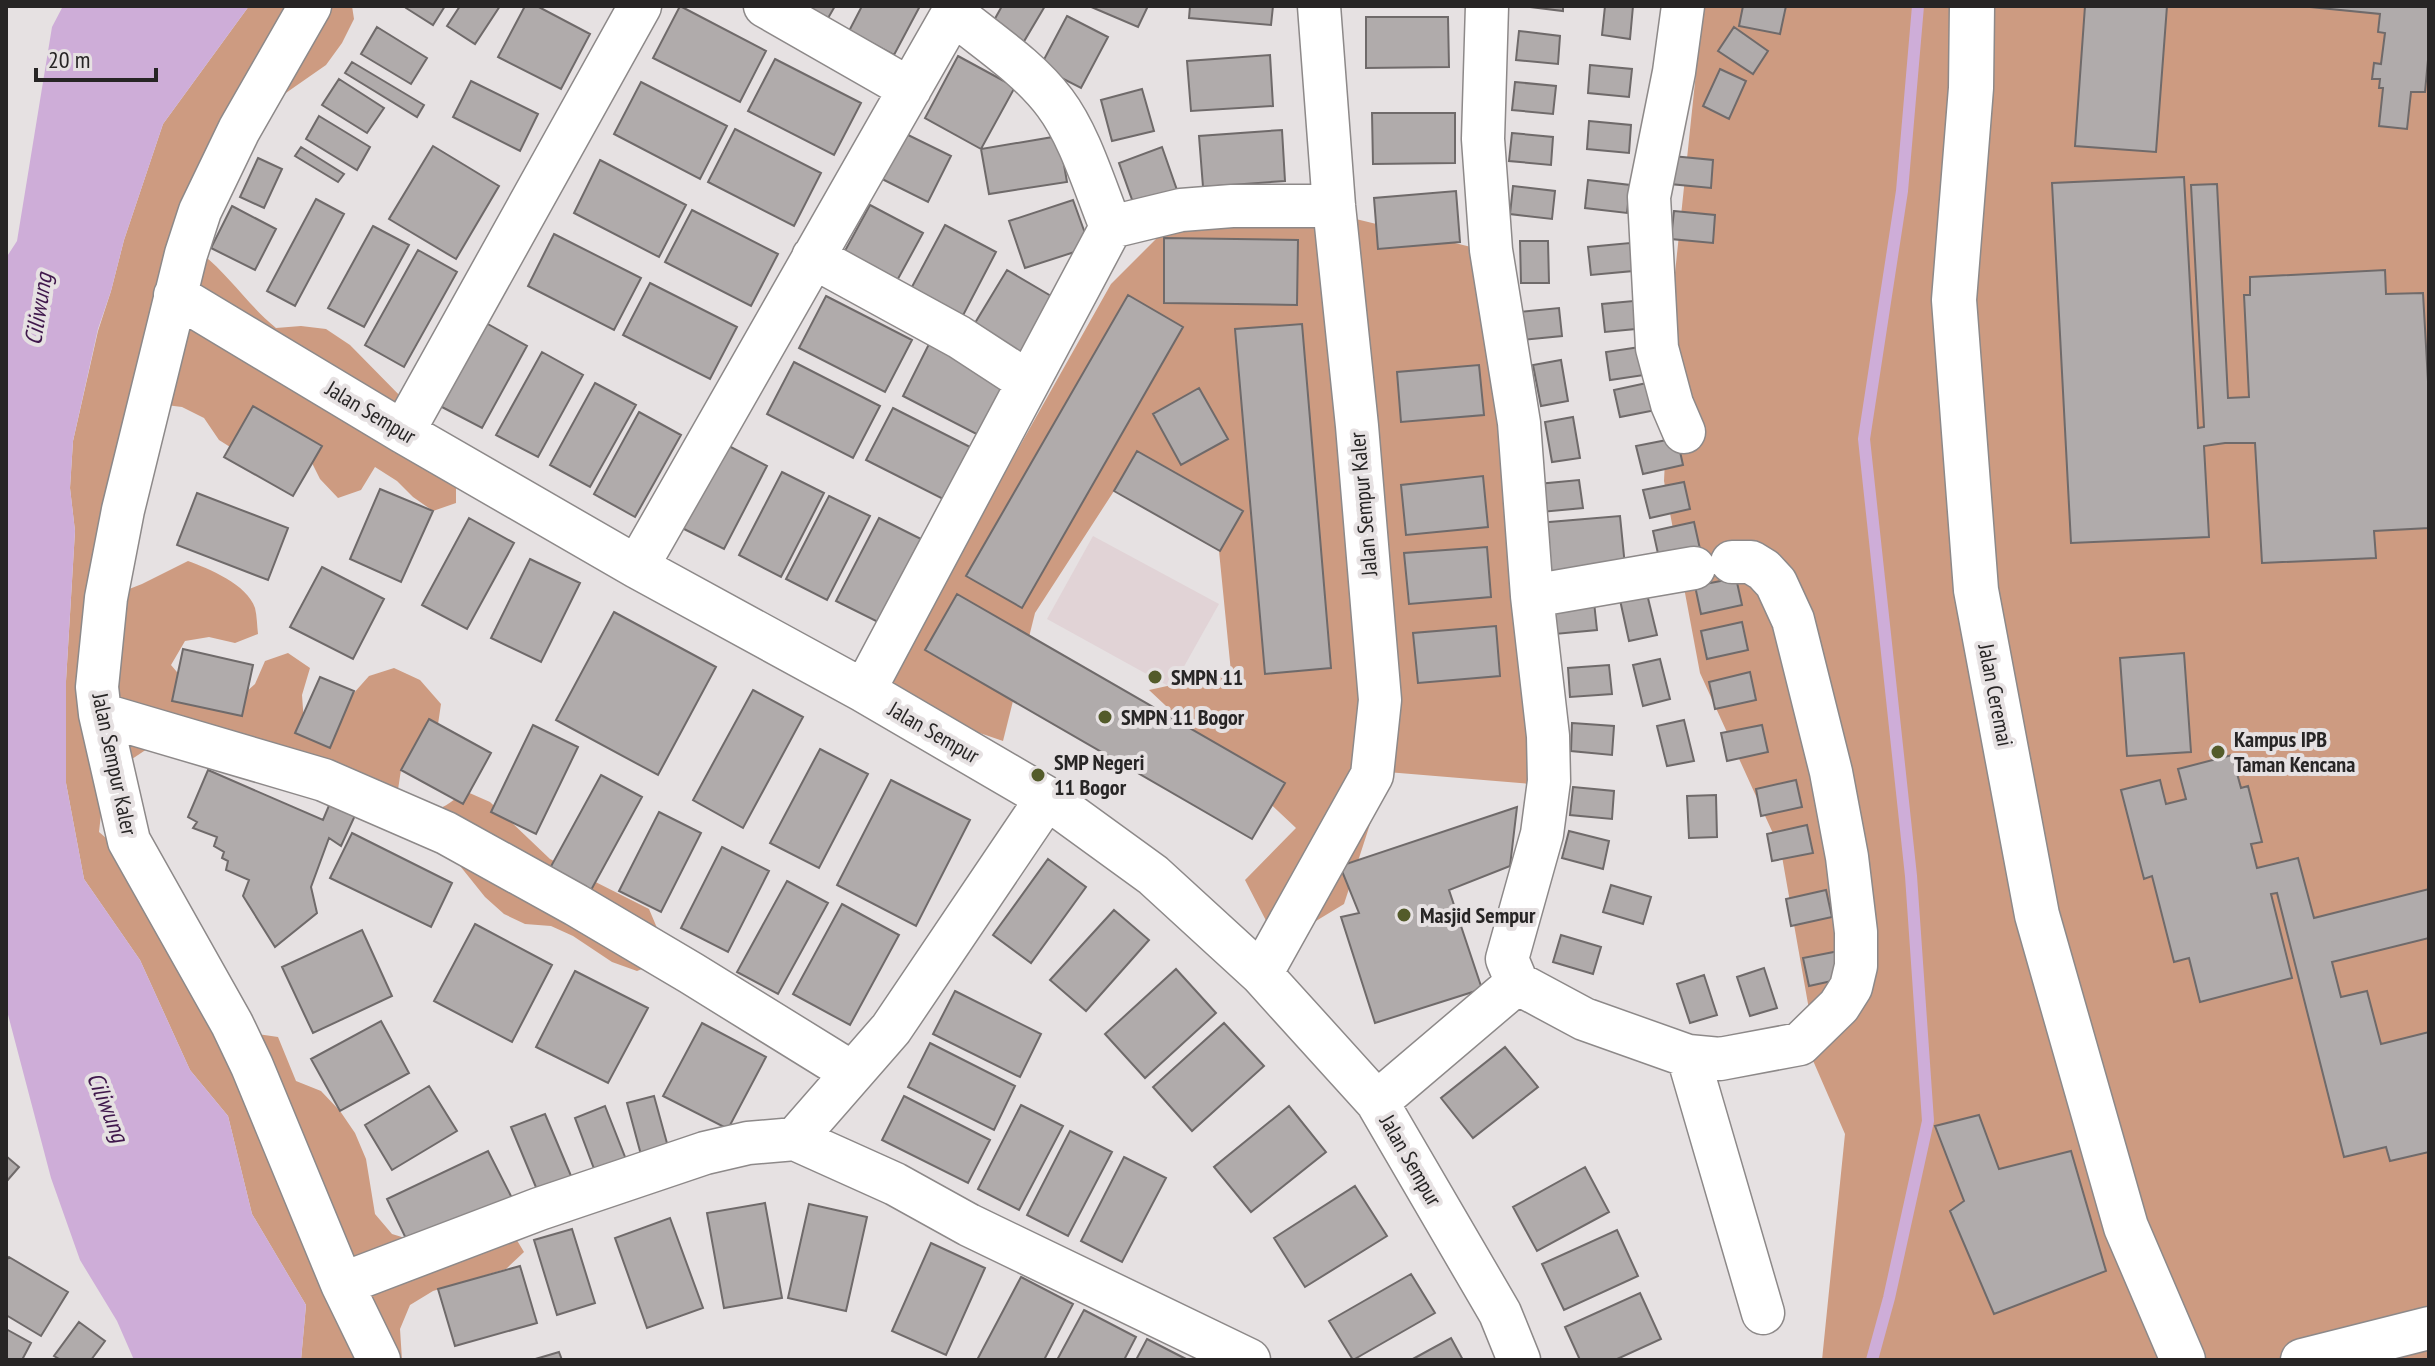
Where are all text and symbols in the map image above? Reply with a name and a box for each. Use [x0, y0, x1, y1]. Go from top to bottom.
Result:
scale bar [36, 32, 156, 82]
text: 20 m [48, 44, 90, 75]
water label: Ciliwung [17, 269, 59, 347]
street label: Jalan Sempur [320, 374, 421, 450]
street label: Jalan Sempur Kaler [1343, 431, 1383, 578]
street label: Jalan Ceremai [1972, 640, 2020, 749]
place label: SMPN 11 [1171, 663, 1243, 691]
marker: SMPN 11 [1146, 668, 1164, 686]
street label: Jalan Sempur Kaler [86, 689, 144, 838]
street label: Jalan Sempur [883, 694, 984, 769]
place label: SMPN 11 Bogor [1121, 703, 1245, 731]
marker: SMPN 11 Bogor [1096, 708, 1114, 726]
place label: Kampus IPB Taman Kencana [2234, 725, 2355, 778]
marker: Kampus IPB Taman Kencana [2209, 743, 2227, 761]
place label: SMP Negeri 11 Bogor [1054, 748, 1144, 801]
marker: SMP Negeri 11 Bogor [1029, 766, 1047, 784]
place label: Masjid Sempur [1420, 901, 1536, 929]
marker: Masjid Sempur [1395, 906, 1413, 924]
water label: Ciliwung [80, 1068, 137, 1148]
street label: Jalan Sempur [1373, 1109, 1448, 1210]

